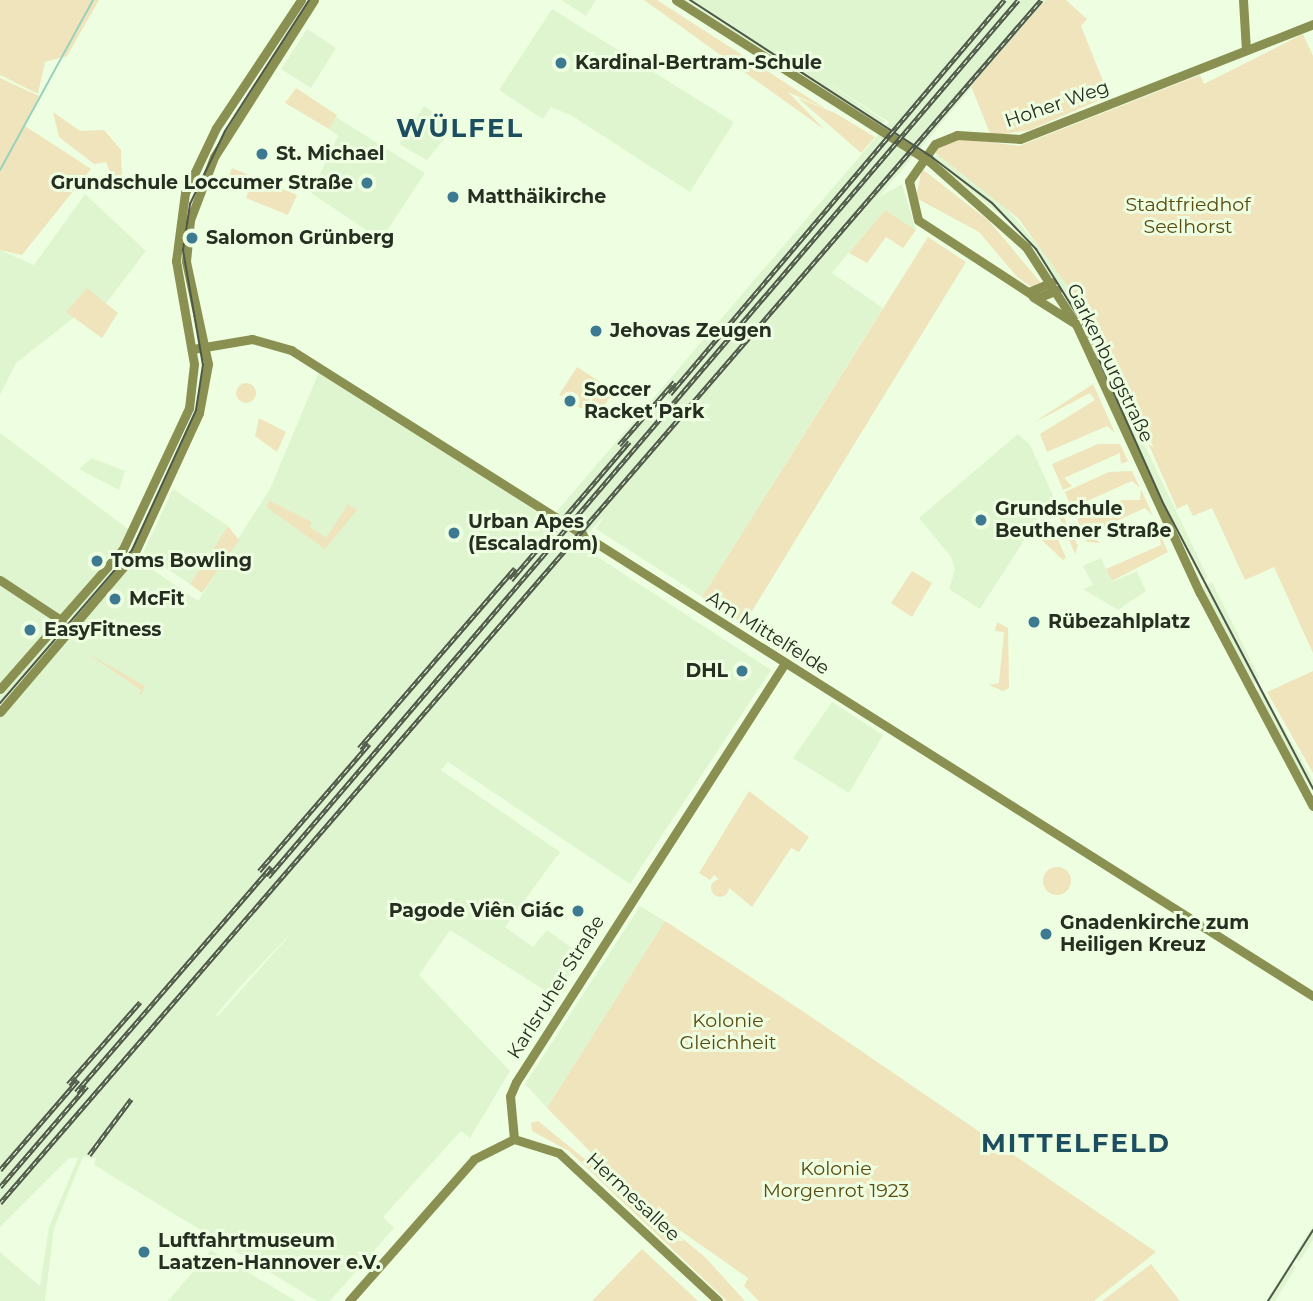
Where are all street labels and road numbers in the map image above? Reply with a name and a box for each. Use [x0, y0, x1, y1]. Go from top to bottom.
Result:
street label: Hoher Weg [1002, 76, 1112, 132]
street label: Garkenburgstraße [1062, 280, 1158, 446]
street label: Am Mittelfelde [702, 586, 834, 680]
street label: Karlsruher Straße [503, 911, 609, 1063]
street label: Hermesallee [581, 1148, 685, 1246]

